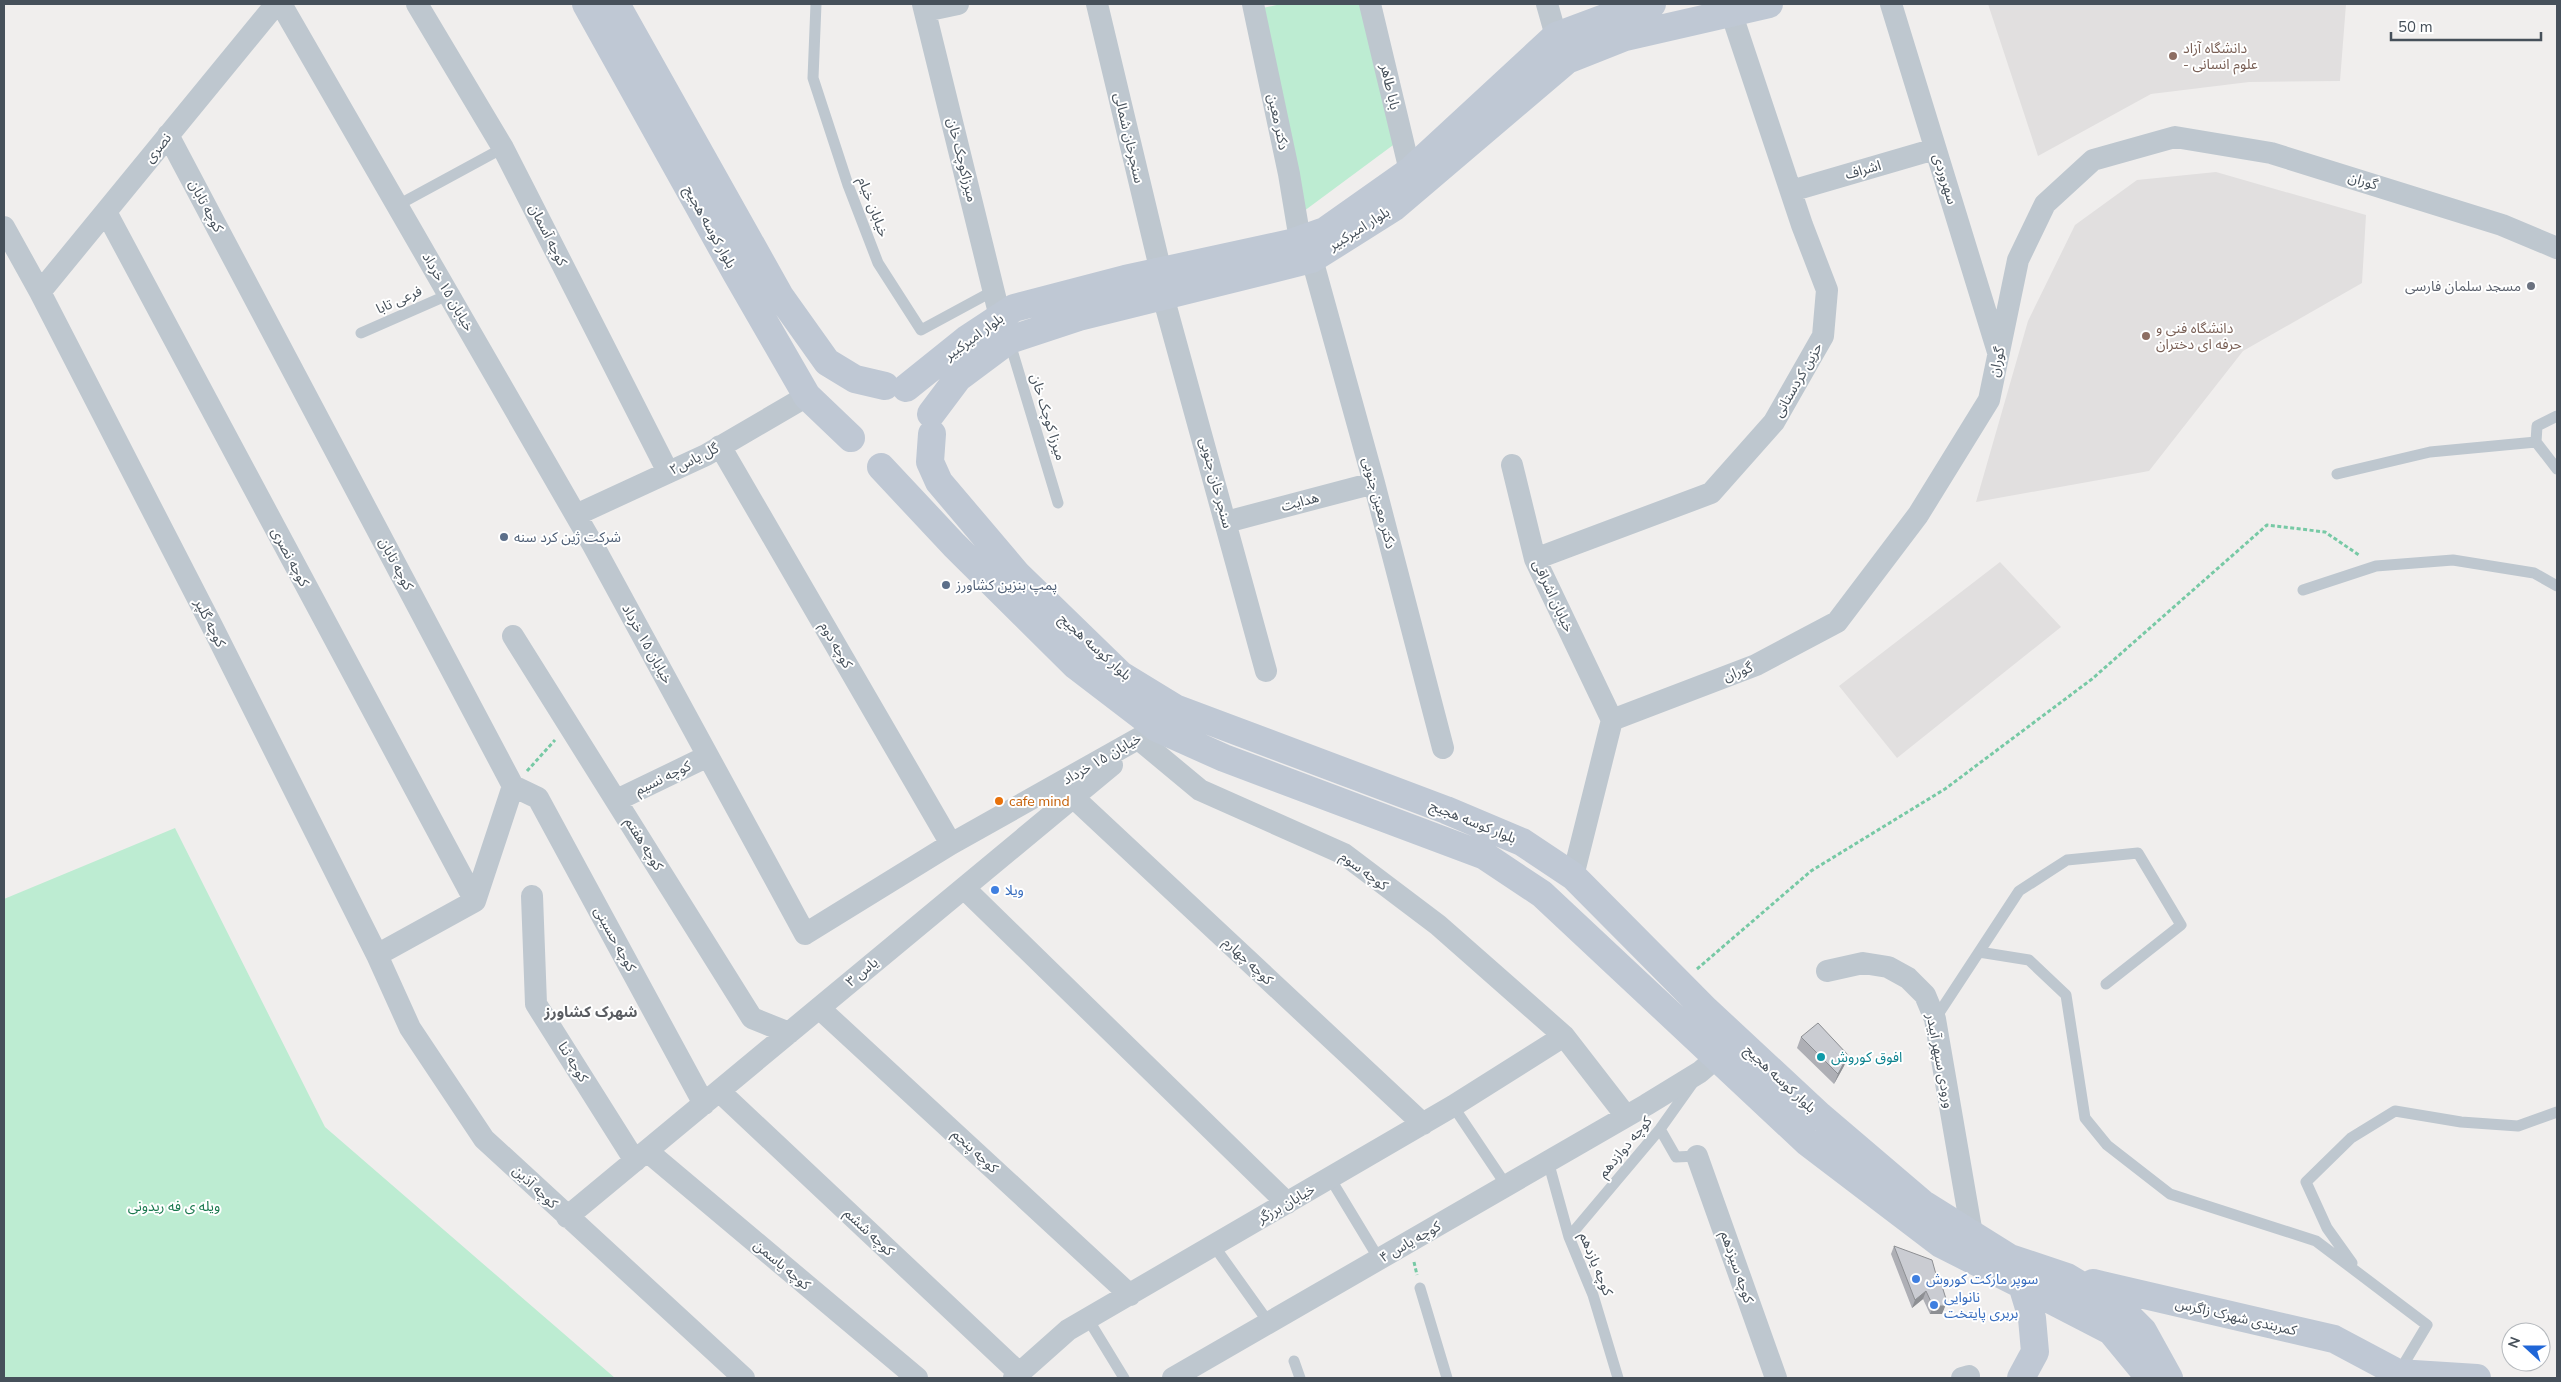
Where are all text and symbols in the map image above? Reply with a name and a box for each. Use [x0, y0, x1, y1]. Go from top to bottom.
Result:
scale bar [2391, 10, 2541, 42]
text: 50 m [2398, 17, 2433, 37]
place label: دانشگاه آزاد - علوم انسانی [2183, 39, 2258, 75]
marker: دانشگاه آزاد - علوم انسانی [2167, 50, 2179, 62]
street label: بابا طاهر [1375, 61, 1405, 112]
street label: سنجرخان شمالی [1109, 91, 1149, 185]
street label: دکتر معین [1263, 92, 1293, 152]
street label: میرزاکوچک خان [942, 116, 982, 204]
street label: نصری [140, 129, 176, 167]
street label: سهروردی [1928, 151, 1962, 207]
street label: اشراف [1843, 156, 1883, 184]
street label: گوران [2346, 168, 2380, 195]
street label: خیابان خیام [852, 174, 893, 240]
street label: کوچه تابان [184, 177, 228, 236]
street label: بلوار کوسه هجیج [679, 182, 741, 272]
street label: کوچه آسمان [524, 201, 572, 269]
street label: بلوار امیرکبیر [1324, 203, 1393, 256]
street label: خیابان ۱۵ خرداد [418, 249, 478, 335]
place label: مسجد سلمان فارسی [2405, 277, 2521, 296]
marker: مسجد سلمان فارسی [2525, 280, 2537, 292]
street label: فرعی تابا [373, 281, 425, 319]
street label: بلوار امیرکبیر [940, 309, 1008, 366]
place label: دانشگاه فنی و حرفه ای دختران [2156, 319, 2242, 354]
marker: دانشگاه فنی و حرفه ای دختران [2140, 330, 2152, 342]
street label: حزین کردستانی [1769, 339, 1827, 421]
street label: گوران [1985, 345, 2009, 379]
street label: میرزا کوچک خان [1026, 371, 1070, 463]
street label: سنجر خان جنوبی [1195, 436, 1237, 530]
street label: گل یاس۲ [666, 438, 722, 479]
street label: دکتر معین جنوبی [1358, 455, 1400, 551]
street label: هدایت [1279, 488, 1321, 516]
street label: کوچه نصری [266, 524, 314, 590]
place label: شرکت ژین کرد سنه [514, 528, 621, 547]
marker: شرکت ژین کرد سنه [498, 531, 510, 543]
street label: کوچه تابان [374, 535, 418, 594]
street label: خیابان اشراقی [1528, 557, 1578, 635]
place label: پمپ بنزین کشاورز [955, 576, 1057, 595]
marker: پمپ بنزین کشاورز [940, 579, 952, 591]
street label: کوچه گلپر [189, 595, 230, 651]
street label: خیابان ۱۵ خرداد [617, 601, 677, 687]
street label: بلوار کوسه هجیج [1054, 609, 1136, 686]
street label: کوچه دوم [814, 618, 857, 672]
street label: گوران [1721, 658, 1756, 686]
street label: خیابان ۱۵ خرداد [1059, 729, 1145, 789]
street label: کوچه نسیم [632, 756, 695, 801]
place label: cafe mind [1009, 792, 1070, 811]
marker: cafe mind [993, 795, 1005, 807]
street label: بلوار کوسه هجیج [1427, 796, 1519, 849]
street label: کوچه هفتم [619, 814, 668, 875]
street label: کوچه سوم [1335, 847, 1392, 896]
place label: ویلا [1005, 881, 1024, 900]
marker: ویلا [989, 884, 1001, 896]
street label: کوچه حسینی [589, 903, 641, 975]
street label: کوچه چهارم [1218, 933, 1277, 990]
street label: یاس ۳ [842, 953, 882, 991]
district label: شهرک کشاورز [543, 1002, 638, 1022]
street label: ورودی سپهر آبیدر [1921, 1011, 1958, 1110]
street label: کوچه ثنا [553, 1038, 593, 1086]
street label: بلوار کوسه هجیج [1739, 1041, 1820, 1118]
place label: افوق کوروش [1831, 1048, 1902, 1067]
marker: افوق کوروش [1815, 1051, 1827, 1063]
street label: کوچه دوازدهم [1594, 1112, 1657, 1182]
street label: کوچه پنجم [947, 1125, 1002, 1178]
street label: کوچه آذین [508, 1161, 562, 1213]
street label: خیابان برزگر [1253, 1180, 1318, 1229]
park label: ویله ی فه ریدونی [128, 1197, 220, 1216]
street label: کوچه ششم [839, 1204, 898, 1261]
street label: کوچه یاس ۴ [1376, 1217, 1444, 1267]
street label: کوچه سیزدهم [1715, 1228, 1758, 1306]
street label: کوچه یازدهم [1574, 1230, 1617, 1299]
street label: کوچه یاسمن [750, 1236, 815, 1294]
place label: سوپر مارکت کوروش [1926, 1270, 2038, 1289]
marker: سوپر مارکت کوروش [1910, 1273, 1922, 1285]
place label: نانوایی بربری پایتخت [1944, 1288, 2019, 1323]
street label: کمربندی شهرک زاگرس [2173, 1294, 2299, 1340]
marker: نانوایی بربری پایتخت [1928, 1299, 1940, 1311]
north arrow [2501, 1322, 2551, 1372]
text: N [2504, 1334, 2525, 1351]

